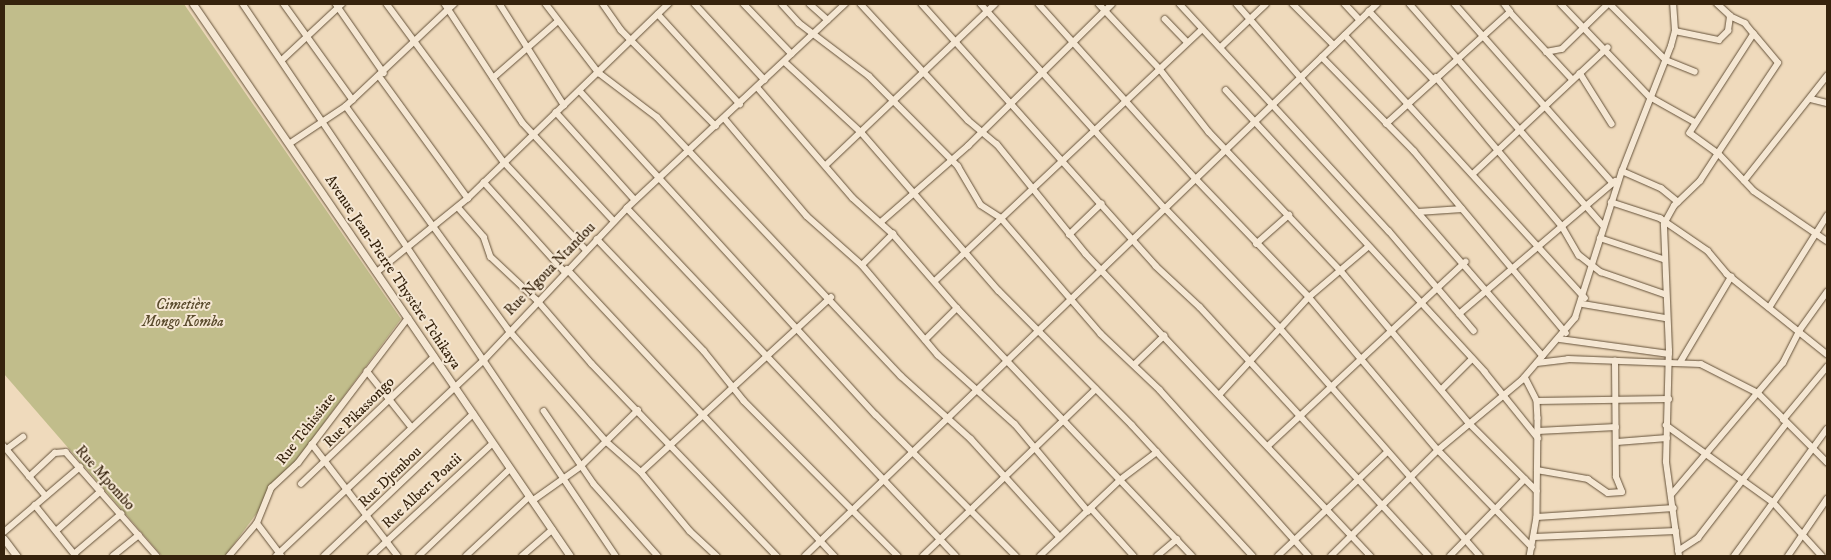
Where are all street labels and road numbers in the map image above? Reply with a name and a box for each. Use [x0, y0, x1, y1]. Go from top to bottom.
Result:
street label: Avenue Jean-Pierre Thystère Tchikaya [321, 171, 465, 373]
street label: Rue Ngoua Ntandou [501, 219, 599, 319]
street label: Rue Pikassongo [320, 373, 398, 451]
street label: Rue Tchissiate [272, 390, 340, 468]
street label: Rue Mpombo [71, 442, 139, 514]
street label: Rue Djembou [355, 443, 425, 511]
street label: Rue Albert Poatii [378, 450, 466, 532]

